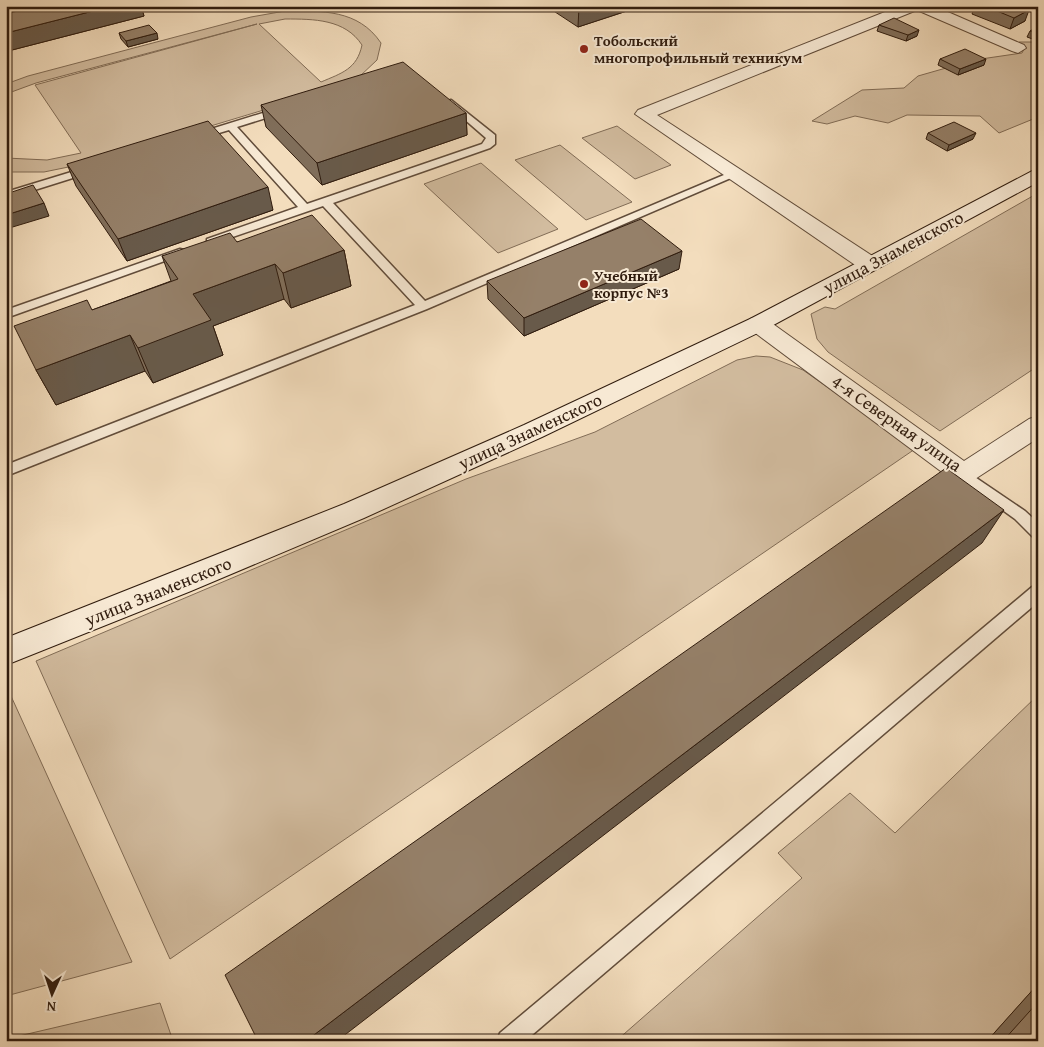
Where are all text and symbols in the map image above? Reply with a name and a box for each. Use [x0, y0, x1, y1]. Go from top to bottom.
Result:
place label: Тобольский многопрофильный техникум [594, 30, 802, 68]
marker: Тобольский многопрофильный техникум [578, 43, 590, 55]
street label: улица Знаменского [817, 203, 968, 301]
place label: Учебный корпус №3 [594, 265, 669, 303]
marker: Учебный корпус №3 [578, 278, 590, 290]
street label: 4-я Северная улица [826, 368, 968, 478]
street label: улица Знаменского [453, 386, 606, 477]
street label: улица Знаменского [80, 549, 235, 633]
north arrow [28, 970, 78, 1020]
text: N [45, 997, 57, 1017]

